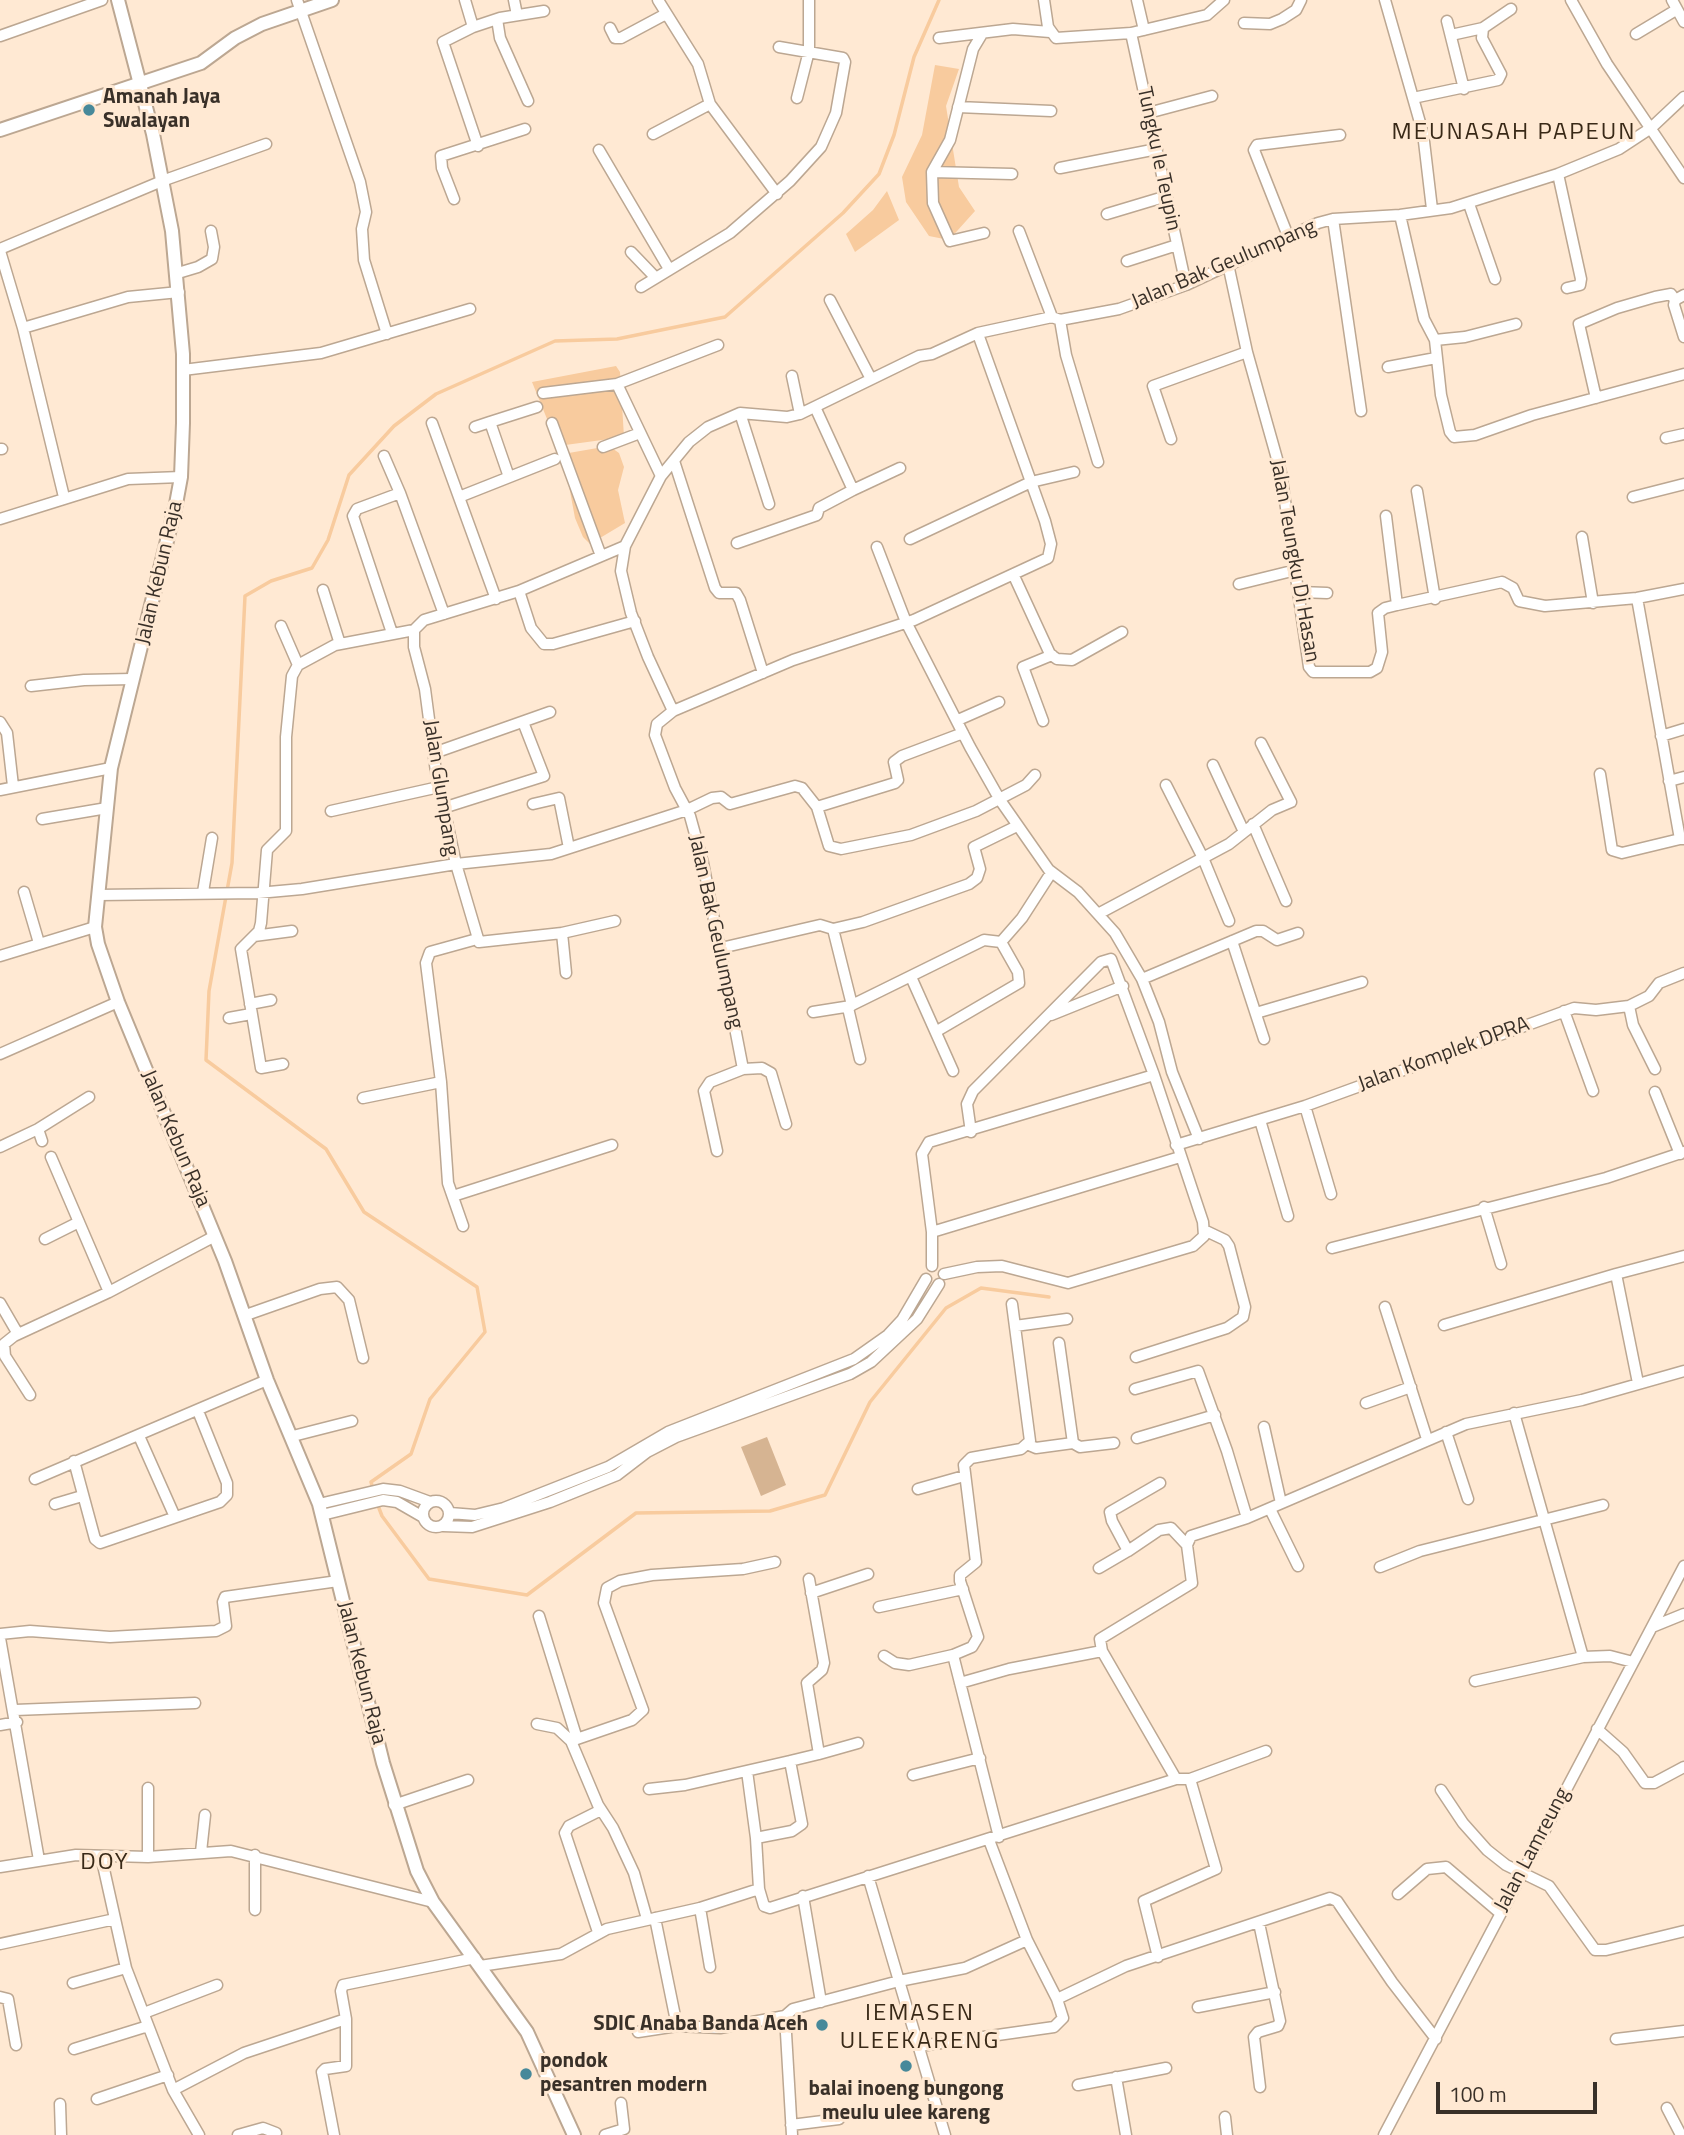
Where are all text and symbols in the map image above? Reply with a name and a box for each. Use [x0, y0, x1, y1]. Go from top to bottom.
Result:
place label: Amanah Jaya Swalayan [103, 85, 221, 135]
street label: Tungku Ie Teupin [1130, 85, 1186, 233]
marker: Amanah Jaya Swalayan [81, 102, 97, 118]
district label: MEUNASAH PAPEUN [1393, 119, 1635, 147]
street label: Jalan Bak Geulumpang [1128, 215, 1320, 315]
street label: Jalan Teungku Di Hasan [1264, 458, 1324, 664]
street label: Jalan Kebun Raja [131, 499, 189, 647]
street label: Jalan Glumpang [417, 718, 463, 858]
street label: Jalan Bak Geulumpang [682, 833, 748, 1031]
street label: Jalan Komplek DPRA [1355, 1012, 1533, 1098]
street label: Jalan Kebun Raja [135, 1067, 215, 1211]
street label: Jalan Kebun Raja [331, 1599, 391, 1747]
street label: Jalan Lamreung [1490, 1784, 1576, 1916]
district label: DOY [81, 1849, 129, 1877]
district label: IEMASEN ULEEKARENG [841, 2000, 999, 2056]
place label: SDIC Anaba Banda Aceh [593, 2012, 808, 2038]
marker: SDIC Anaba Banda Aceh [814, 2017, 830, 2033]
place label: pondok pesantren modern [540, 2049, 707, 2099]
marker: balai inoeng bungong meulu ulee kareng [898, 2058, 914, 2074]
marker: pondok pesantren modern [518, 2066, 534, 2082]
scale bar [1439, 2068, 1600, 2112]
place label: balai inoeng bungong meulu ulee kareng [809, 2077, 1003, 2127]
text: 100 m [1449, 2078, 1506, 2110]

